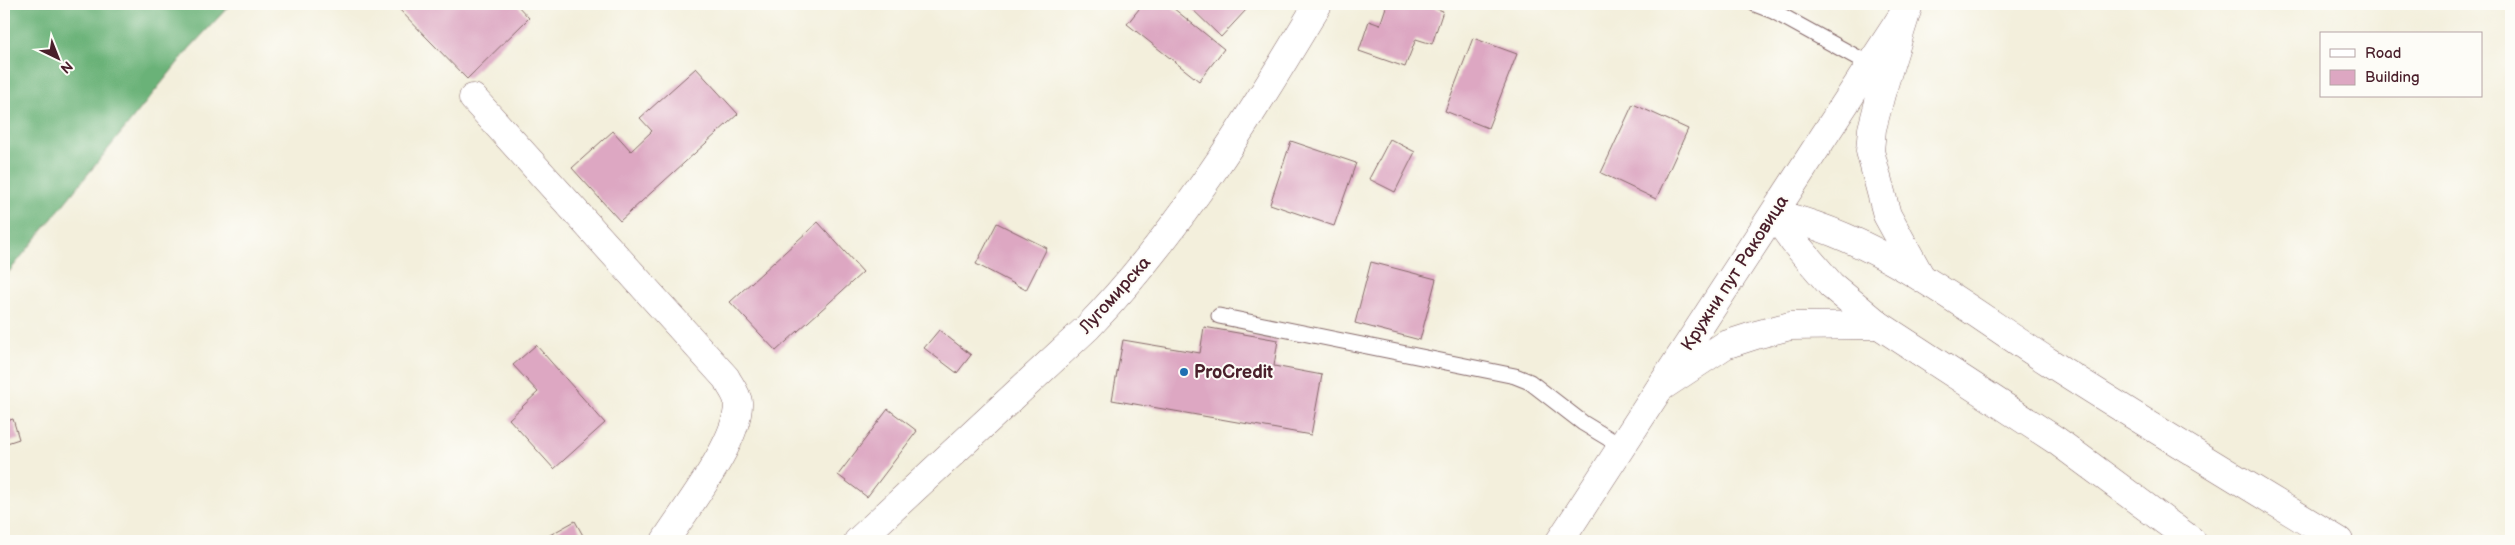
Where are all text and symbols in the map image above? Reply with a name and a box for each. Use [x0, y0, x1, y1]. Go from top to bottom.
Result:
north arrow [32, 32, 82, 82]
legend [2320, 32, 2482, 98]
text: Road [2365, 44, 2401, 63]
text: N [57, 57, 76, 77]
text: Building [2365, 68, 2420, 87]
street label: Кружни пут Раковица [1677, 191, 1793, 355]
street label: Лугомирска [1074, 252, 1155, 339]
place label: ProCredit [1194, 362, 1273, 383]
marker: ProCredit [1178, 366, 1190, 378]

